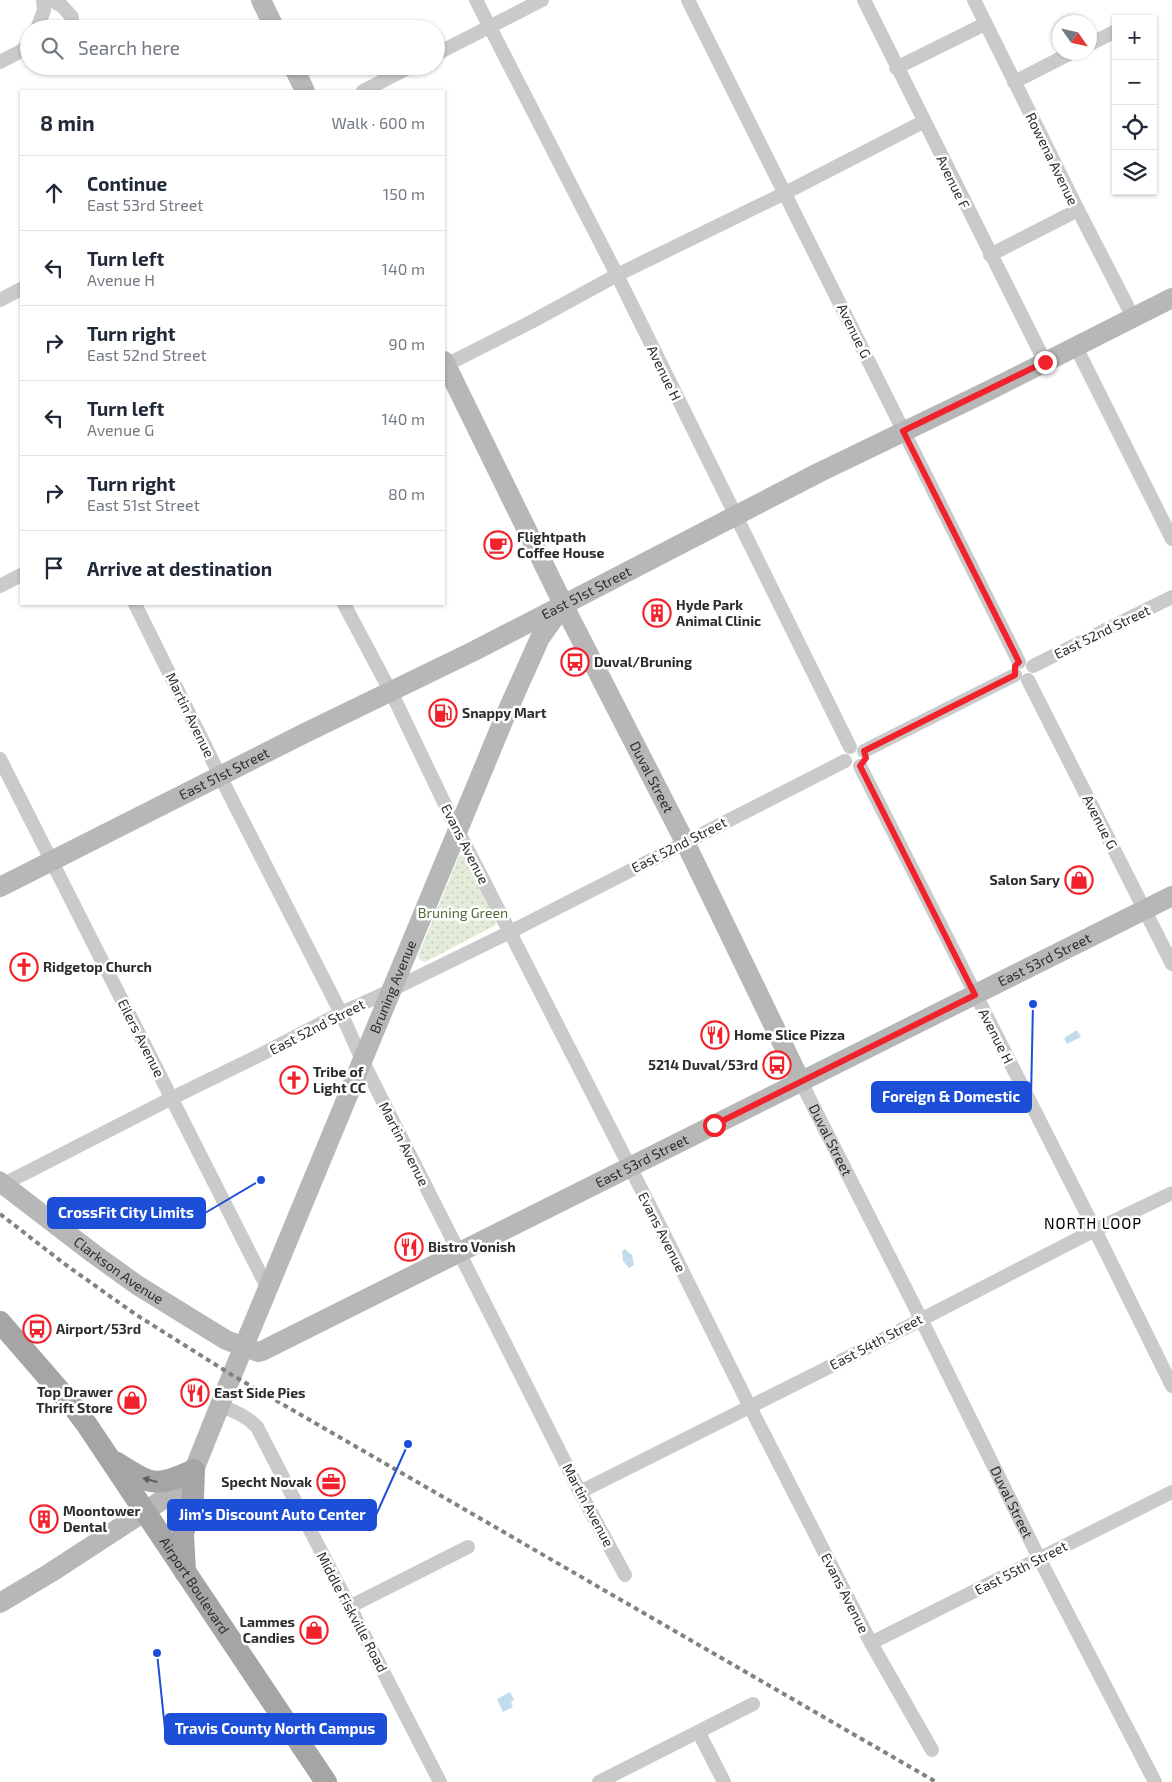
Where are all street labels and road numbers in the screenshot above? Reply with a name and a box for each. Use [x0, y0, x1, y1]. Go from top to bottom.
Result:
street label: Rowena Avenue [1023, 110, 1082, 208]
street label: Avenue F [933, 152, 974, 212]
street label: Avenue G [834, 301, 875, 361]
street label: Avenue H [644, 342, 685, 403]
street label: East 51st Street [538, 562, 634, 623]
street label: East 52nd Street [1051, 601, 1153, 662]
street label: Martin Avenue [163, 670, 218, 760]
street label: Duval Street [627, 738, 678, 815]
street label: East 51st Street [176, 744, 272, 803]
street label: Avenue G [1080, 792, 1121, 852]
street label: Evans Avenue [438, 801, 493, 887]
street label: East 52nd Street [628, 813, 729, 876]
street label: East 53rd Street [995, 929, 1094, 990]
street label: Bruning Avenue [366, 937, 419, 1036]
street label: East 52nd Street [266, 995, 367, 1058]
street label: Eilers Avenue [114, 996, 168, 1080]
street label: Avenue H [975, 1005, 1018, 1066]
street label: Martin Avenue [376, 1099, 433, 1189]
street label: Duval Street [806, 1101, 856, 1179]
street label: East 53rd Street [592, 1130, 691, 1191]
street label: Evans Avenue [635, 1189, 690, 1275]
street label: Clarkson Avenue [71, 1233, 167, 1307]
street label: East 54th Street [826, 1310, 925, 1373]
street label: Martin Avenue [559, 1460, 618, 1549]
street label: Duval Street [987, 1463, 1037, 1541]
street label: Airport Boulevard [156, 1534, 233, 1637]
street label: East 55th Street [972, 1537, 1070, 1598]
street label: Middle Fiskville Road [313, 1549, 391, 1675]
street label: Evans Avenue [818, 1550, 873, 1636]

